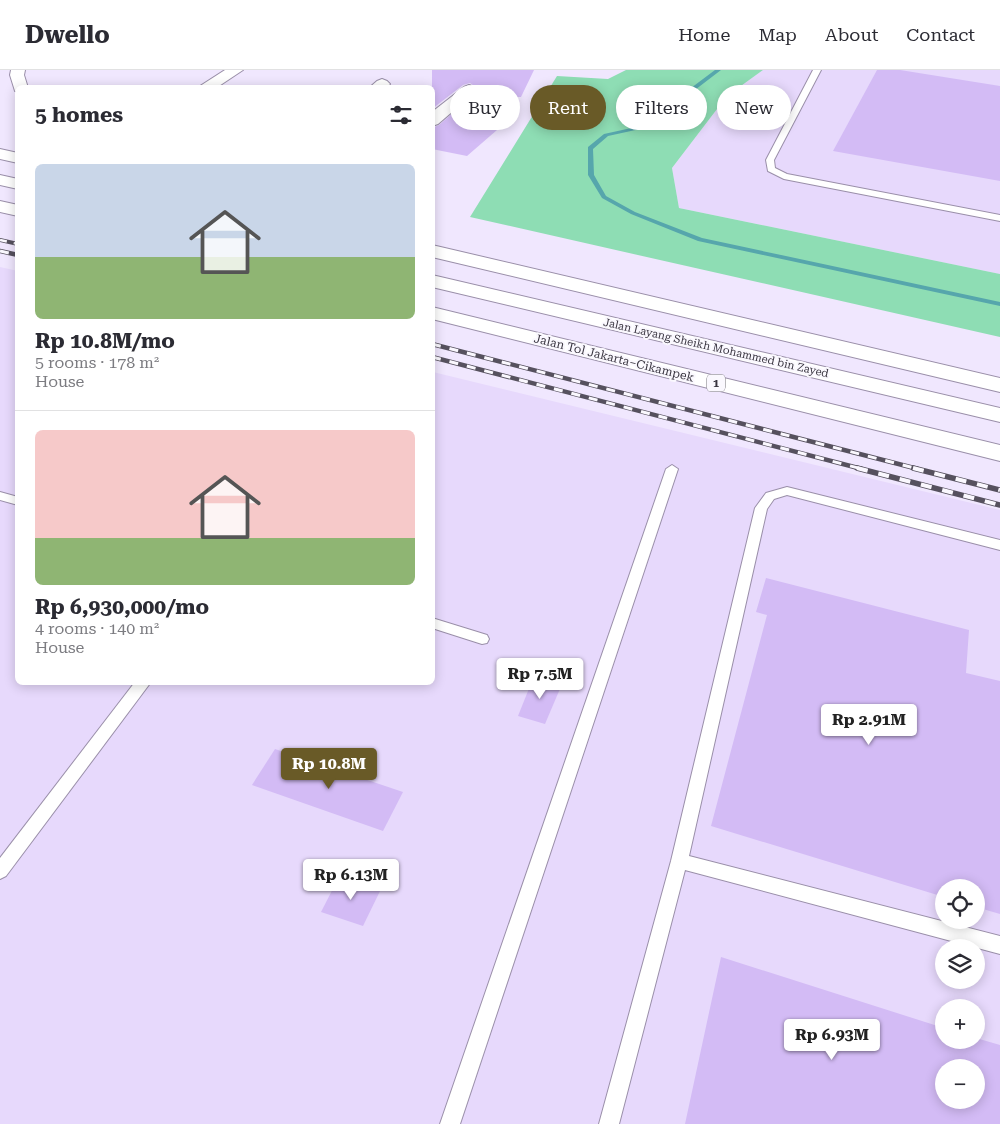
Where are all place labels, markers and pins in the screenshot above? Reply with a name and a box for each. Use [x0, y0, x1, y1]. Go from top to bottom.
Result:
pin: Rp 7.5M [494, 658, 586, 700]
pin: Rp 2.91M [817, 704, 921, 746]
pin: Rp 10.8M [277, 748, 381, 790]
pin: Rp 6.13M [299, 858, 403, 901]
pin: Rp 6.93M [780, 1018, 884, 1061]

